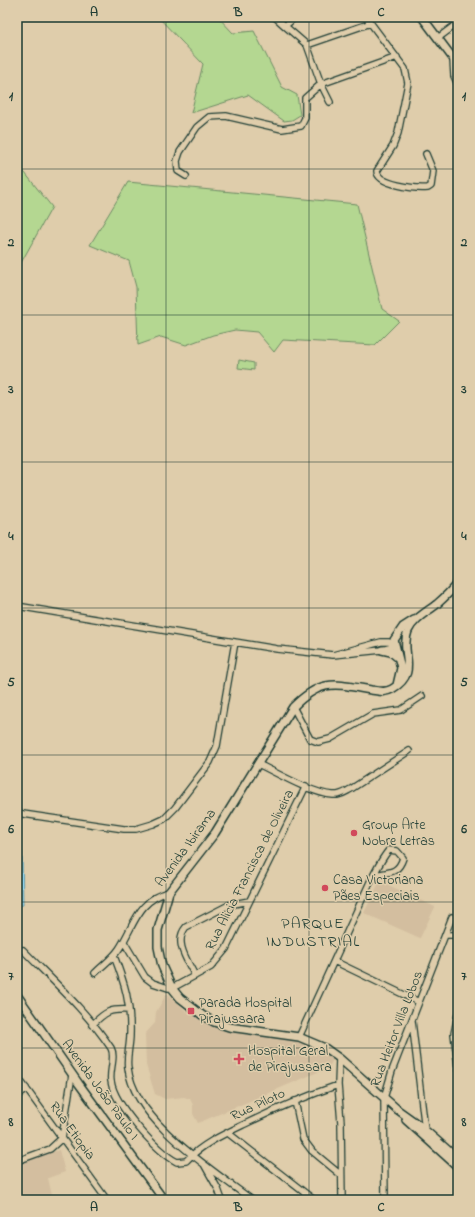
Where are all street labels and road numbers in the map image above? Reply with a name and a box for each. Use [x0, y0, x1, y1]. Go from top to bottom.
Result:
street label: Rua Alicia Francisca de Oliveira [200, 786, 300, 954]
street label: Avenida Ibirama [150, 804, 222, 892]
street label: Rua Heitor Villa Lobos [365, 968, 429, 1090]
street label: Avenida João Paulo I [56, 1035, 144, 1145]
street label: Rua Piloto [227, 1083, 289, 1127]
street label: Rua Etiopia [44, 1098, 100, 1164]

